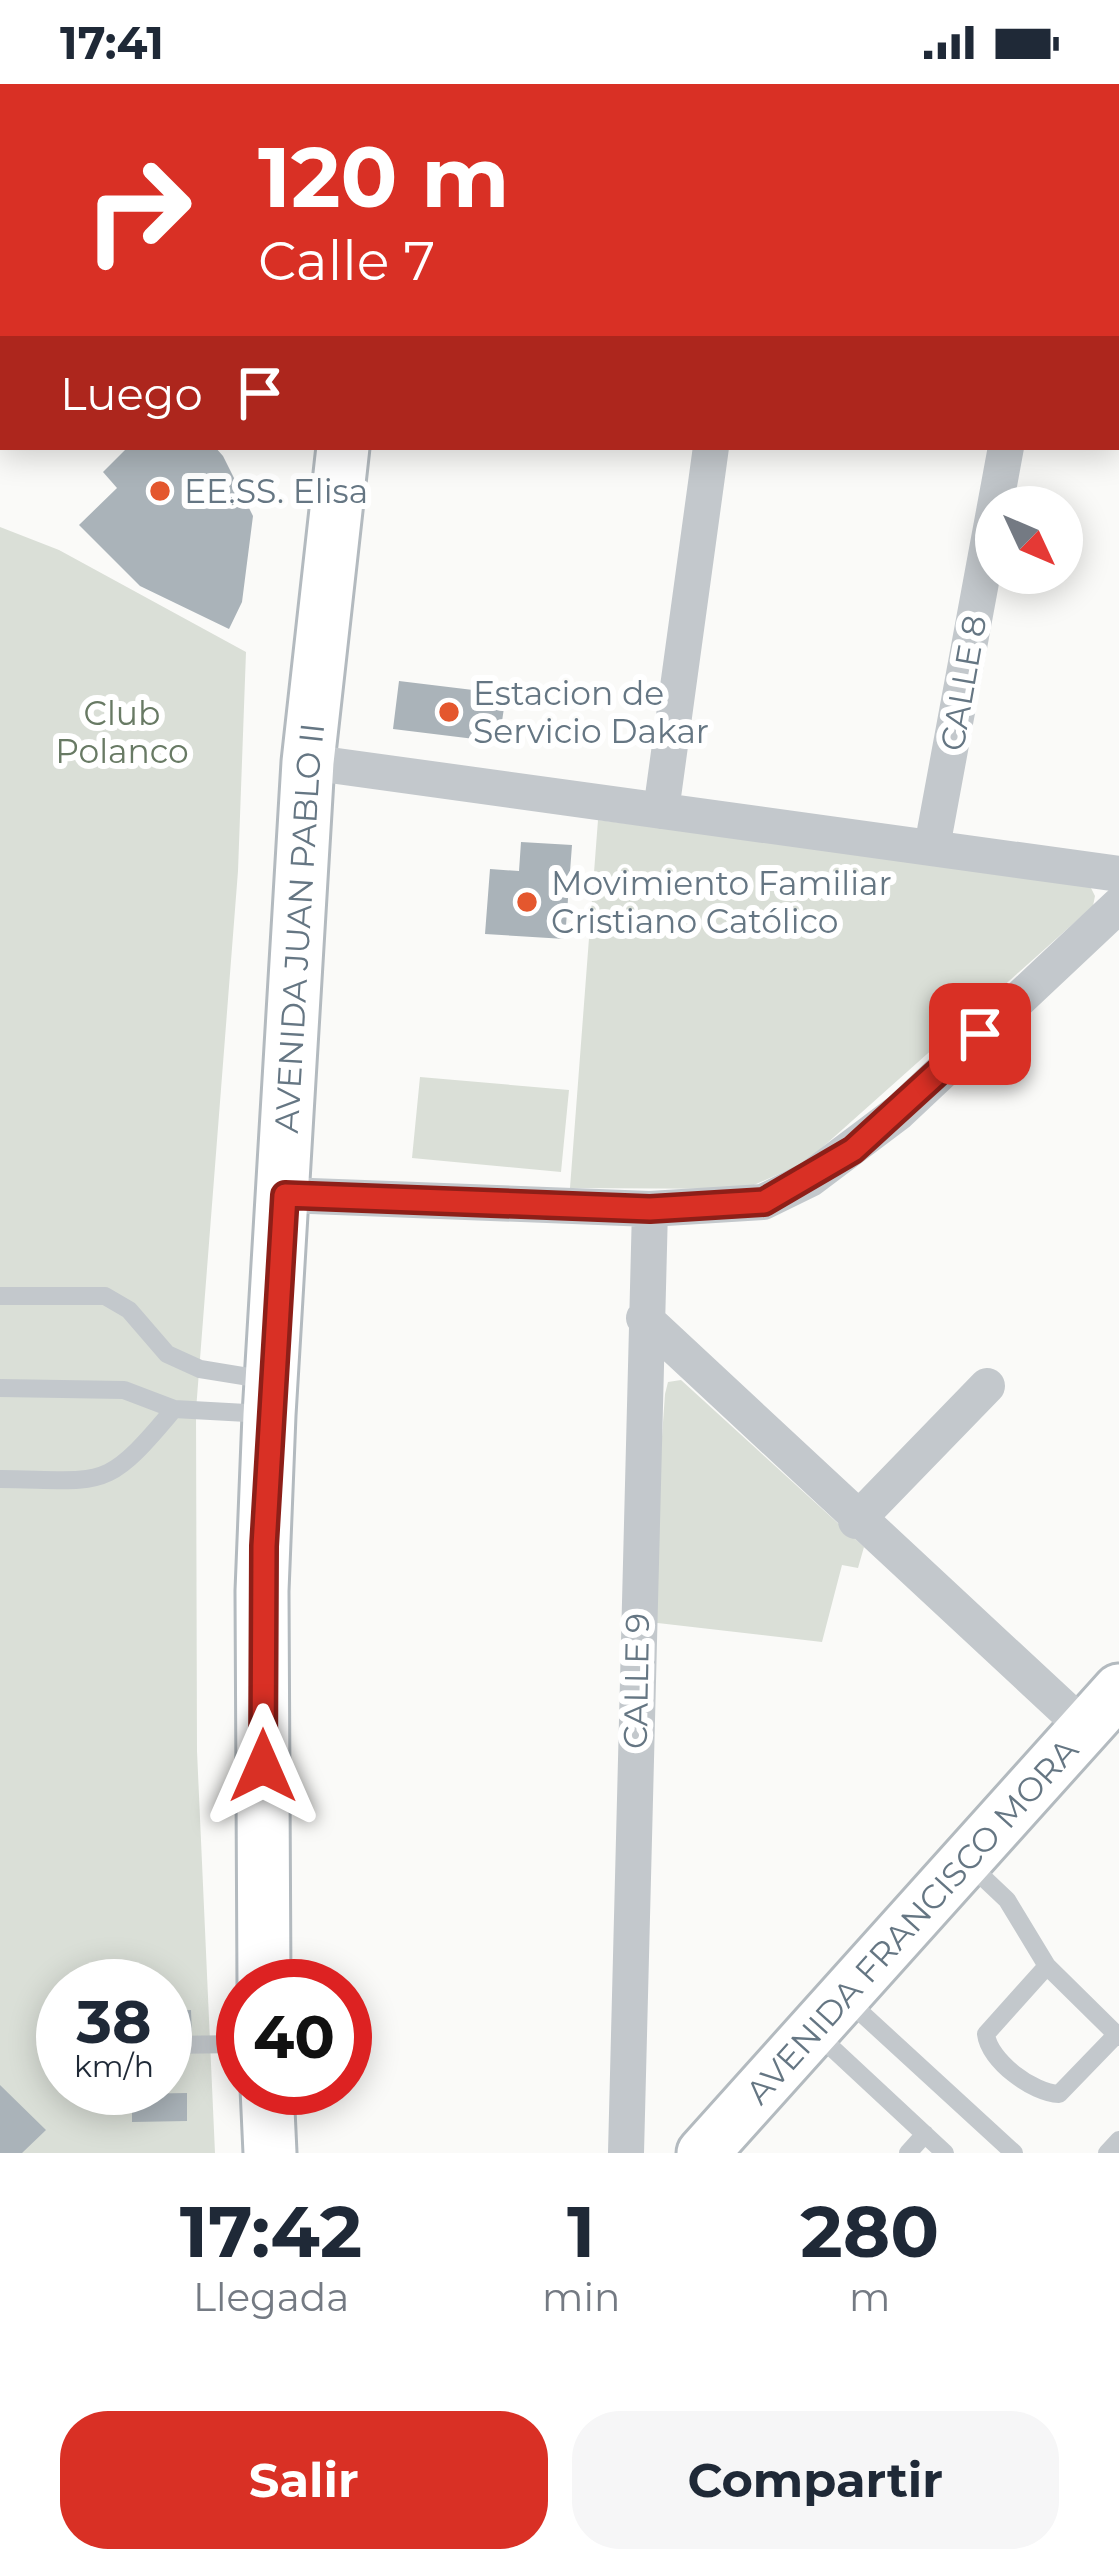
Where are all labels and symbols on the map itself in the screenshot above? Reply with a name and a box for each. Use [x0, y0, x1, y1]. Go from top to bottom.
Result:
place label: EE.SS. Elisa [184, 471, 368, 511]
marker: EE.SS. Elisa [147, 478, 173, 504]
north arrow [975, 486, 1083, 594]
street label: CALLE 8 [931, 612, 995, 754]
place label: Estacion de Servicio Dakar [473, 673, 709, 751]
park label: Club Polanco [55, 693, 189, 771]
marker: Estacion de Servicio Dakar [436, 699, 462, 725]
street label: AVENIDA JUAN PABLO II [266, 721, 332, 1134]
place label: Movimiento Familiar Cristiano Católico [551, 863, 892, 941]
marker: Movimiento Familiar Cristiano Católico [514, 889, 540, 915]
pin [929, 983, 1031, 1085]
street label: CALLE 9 [615, 1613, 657, 1749]
position arrow [200, 1703, 326, 1829]
street label: AVENIDA FRANCISCO MORA [737, 1730, 1086, 2112]
speed limit sign: 40 [216, 1959, 372, 2115]

